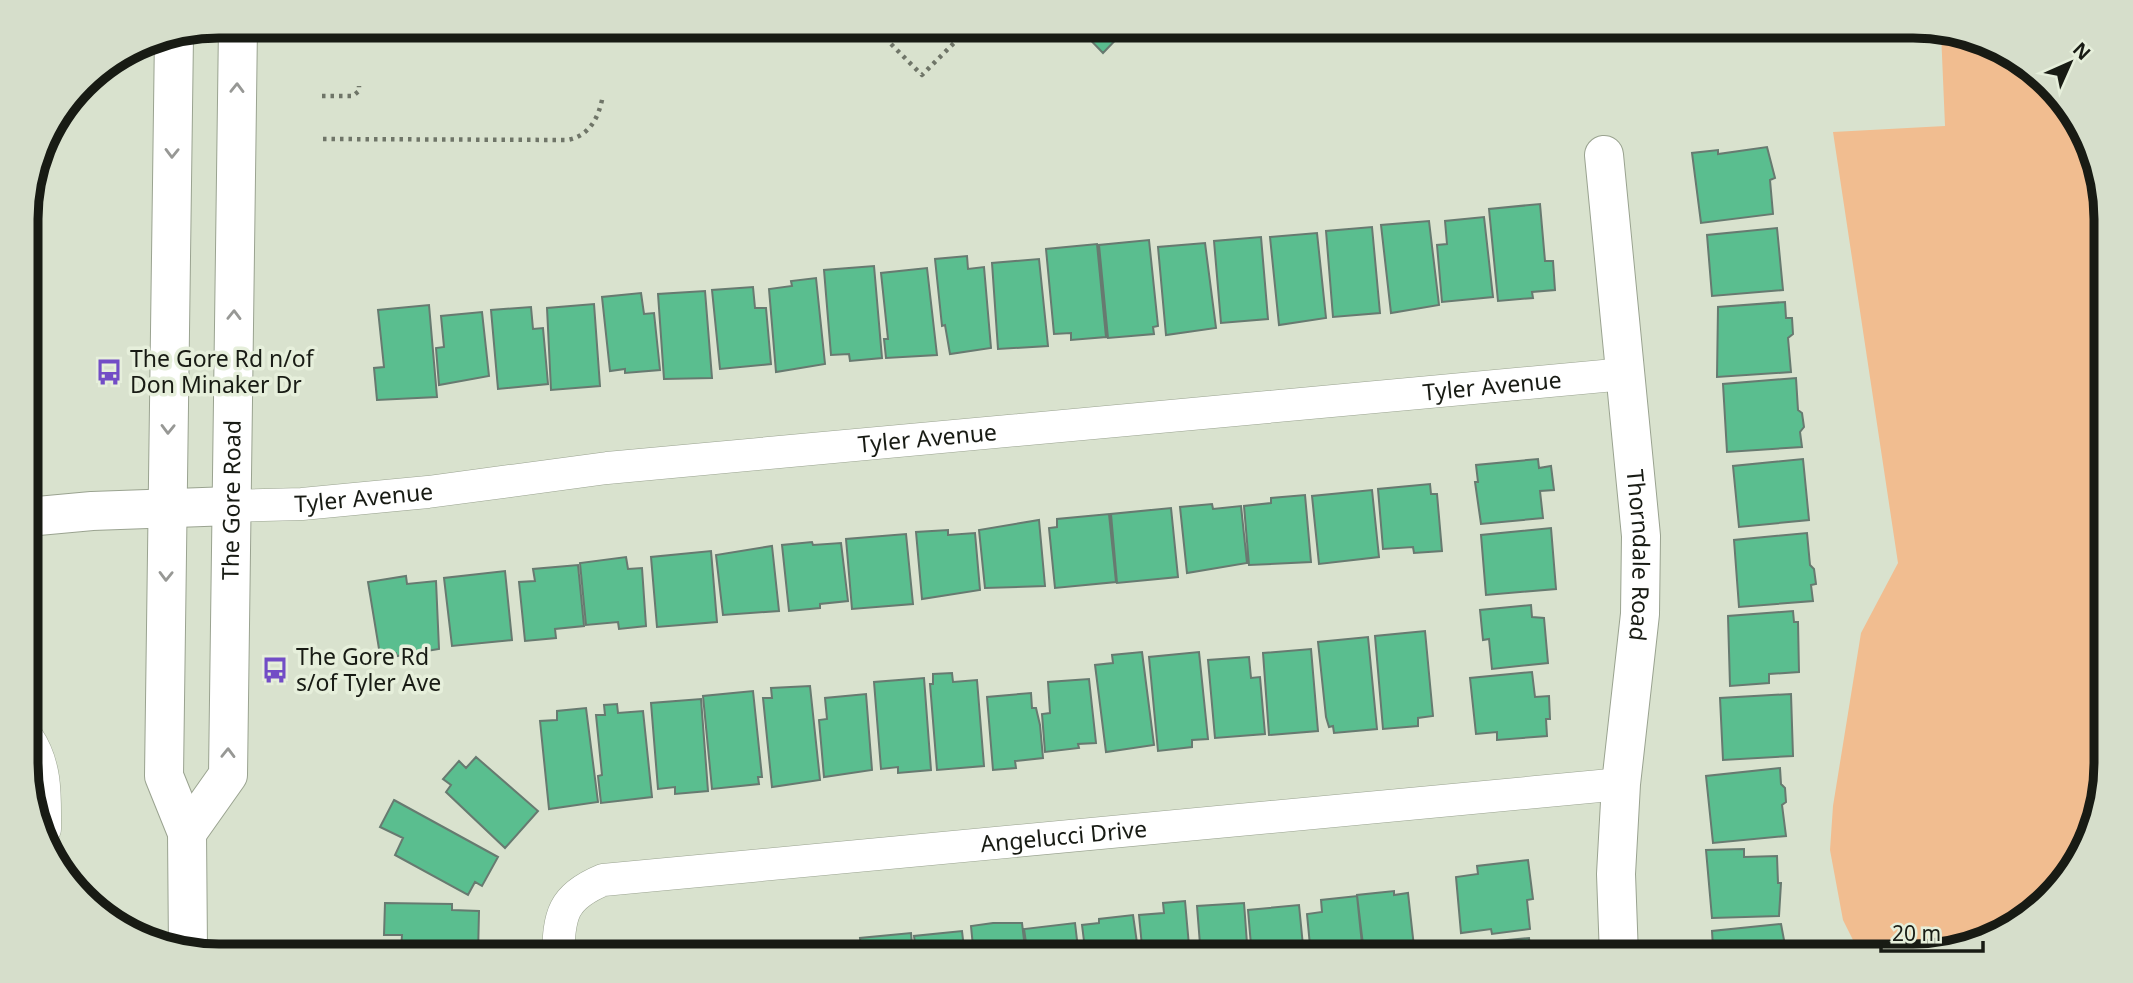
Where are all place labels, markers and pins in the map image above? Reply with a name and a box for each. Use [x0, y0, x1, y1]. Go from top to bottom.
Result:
place label: The Gore Rd n/of Don Minaker Dr [130, 342, 315, 400]
bus stop icon: The Gore Rd n/of Don Minaker Dr [94, 357, 124, 387]
place label: The Gore Rd s/of Tyler Ave [296, 640, 441, 698]
bus stop icon: The Gore Rd s/of Tyler Ave [260, 655, 290, 685]

